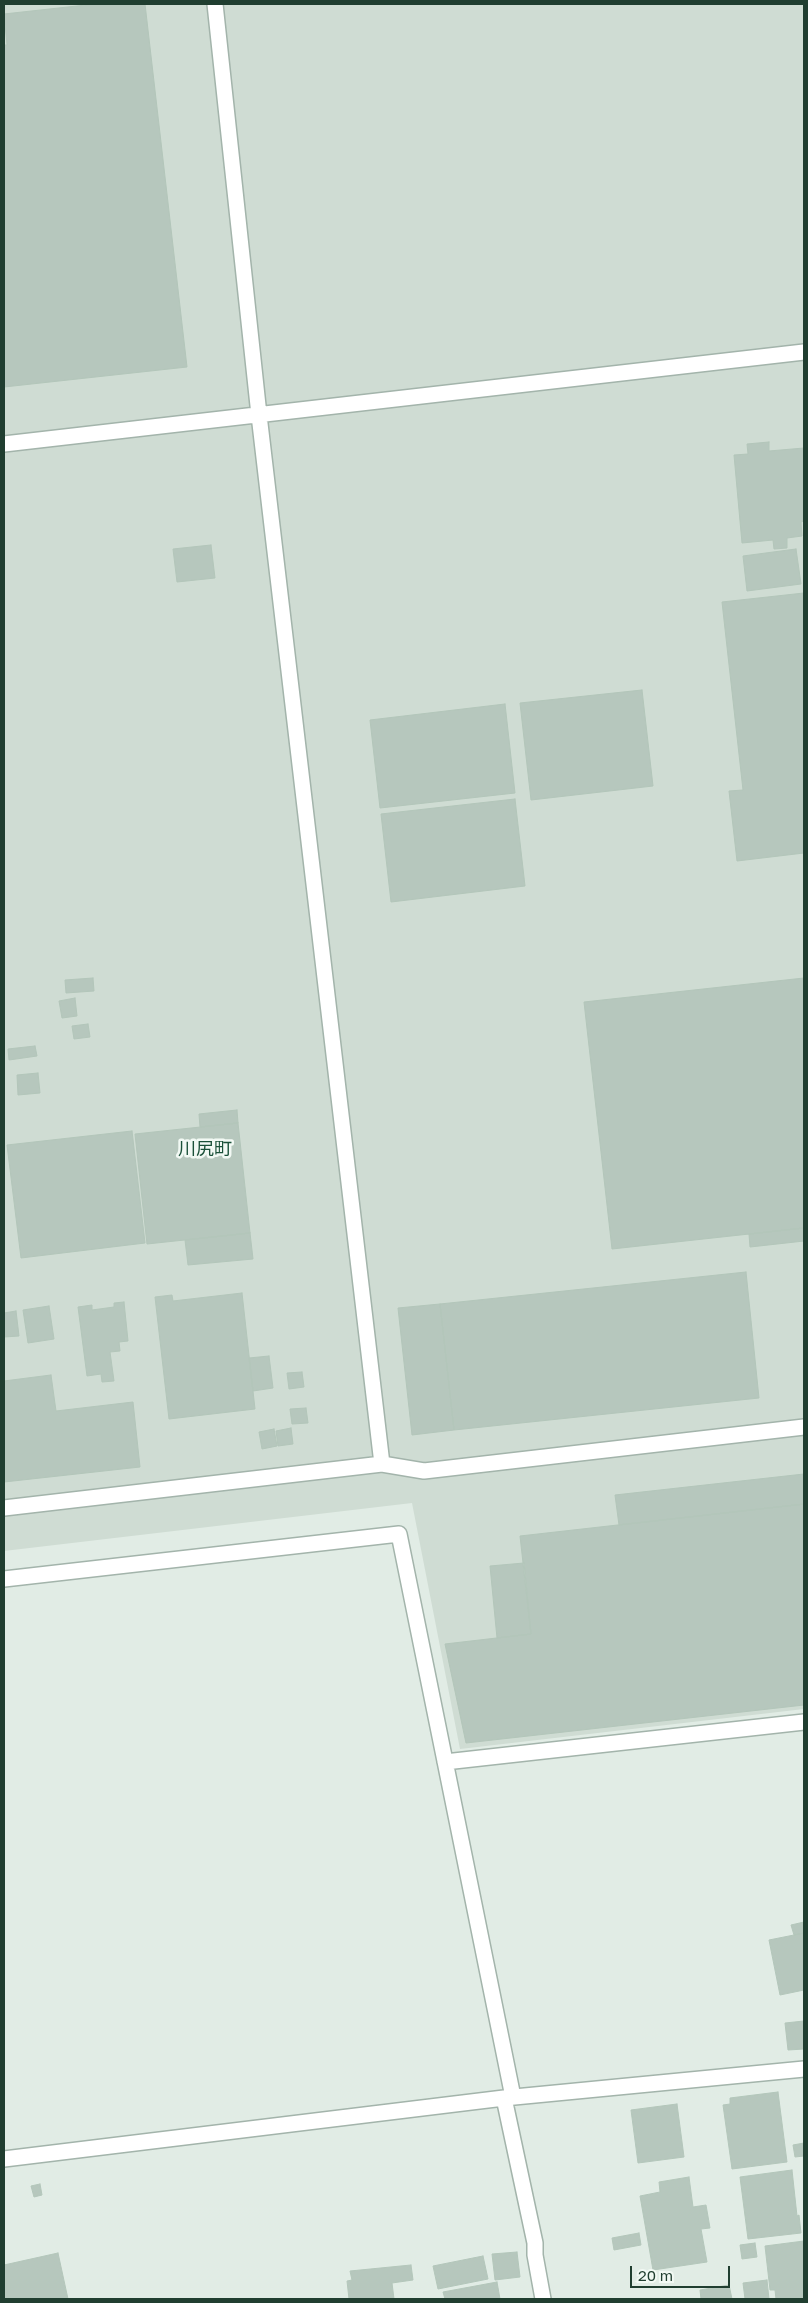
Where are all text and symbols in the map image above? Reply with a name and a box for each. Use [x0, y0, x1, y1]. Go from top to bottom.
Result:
district label: 川尻町 [178, 1138, 232, 1160]
scale bar [633, 2256, 733, 2288]
text: 20 m [638, 2266, 673, 2284]

